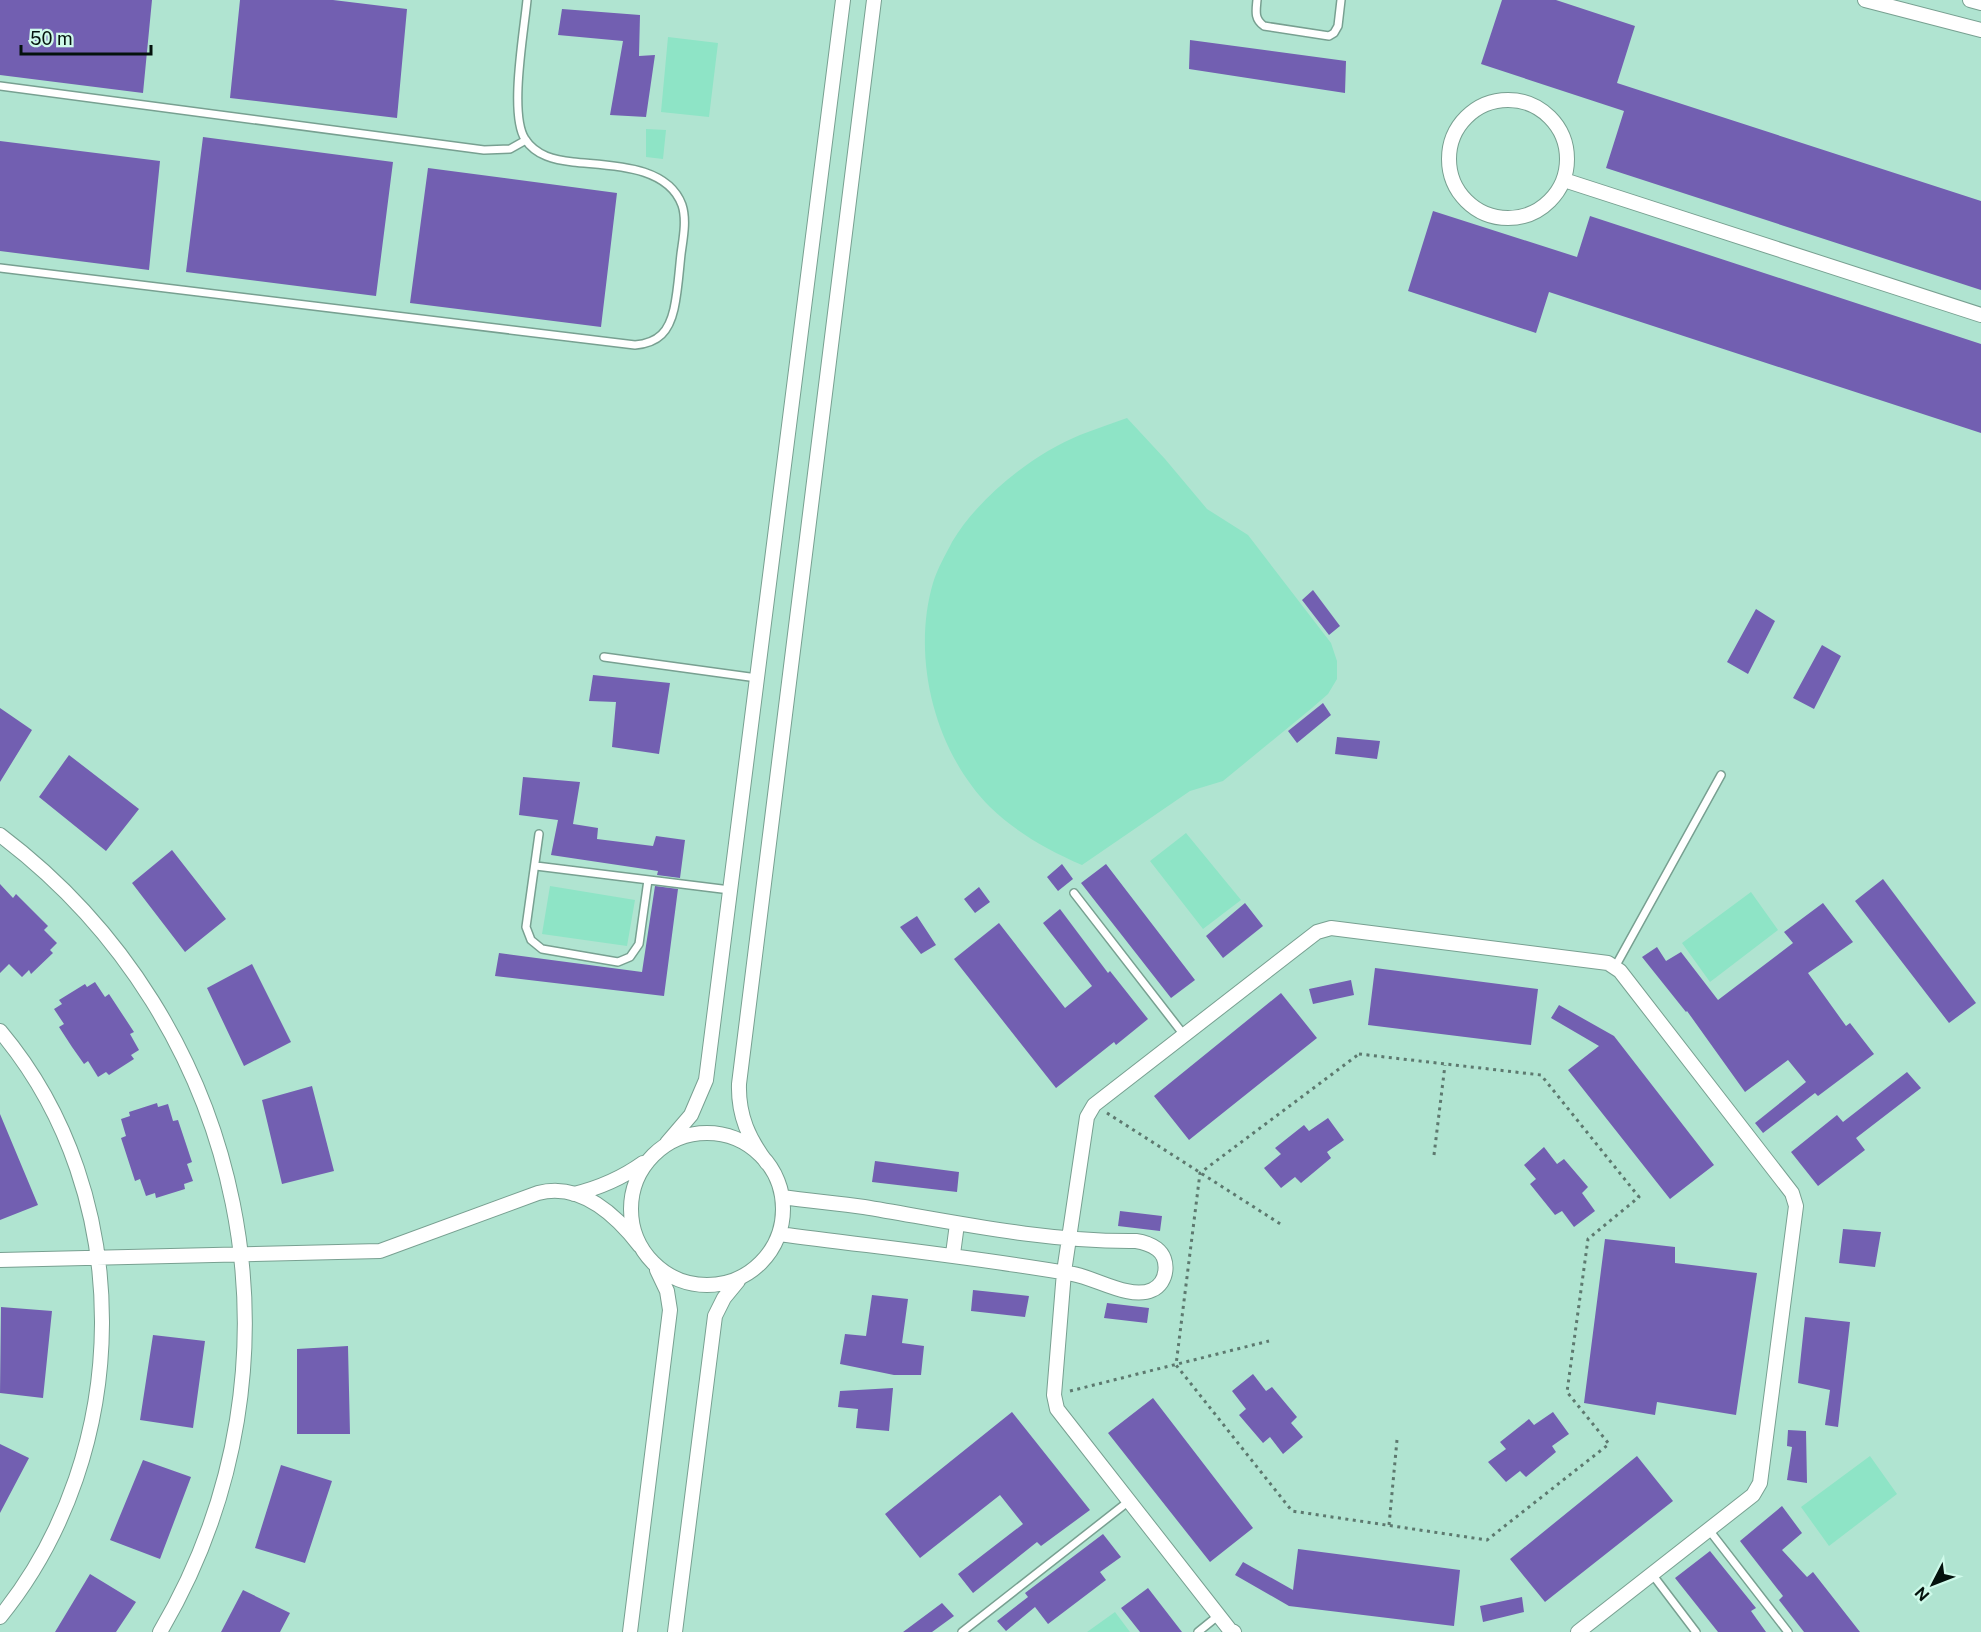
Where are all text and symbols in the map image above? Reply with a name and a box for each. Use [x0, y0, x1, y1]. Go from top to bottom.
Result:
scale bar [21, 18, 152, 56]
text: 50 m [30, 28, 73, 49]
north arrow [1903, 1554, 1963, 1614]
text: N [1911, 1583, 1933, 1605]

